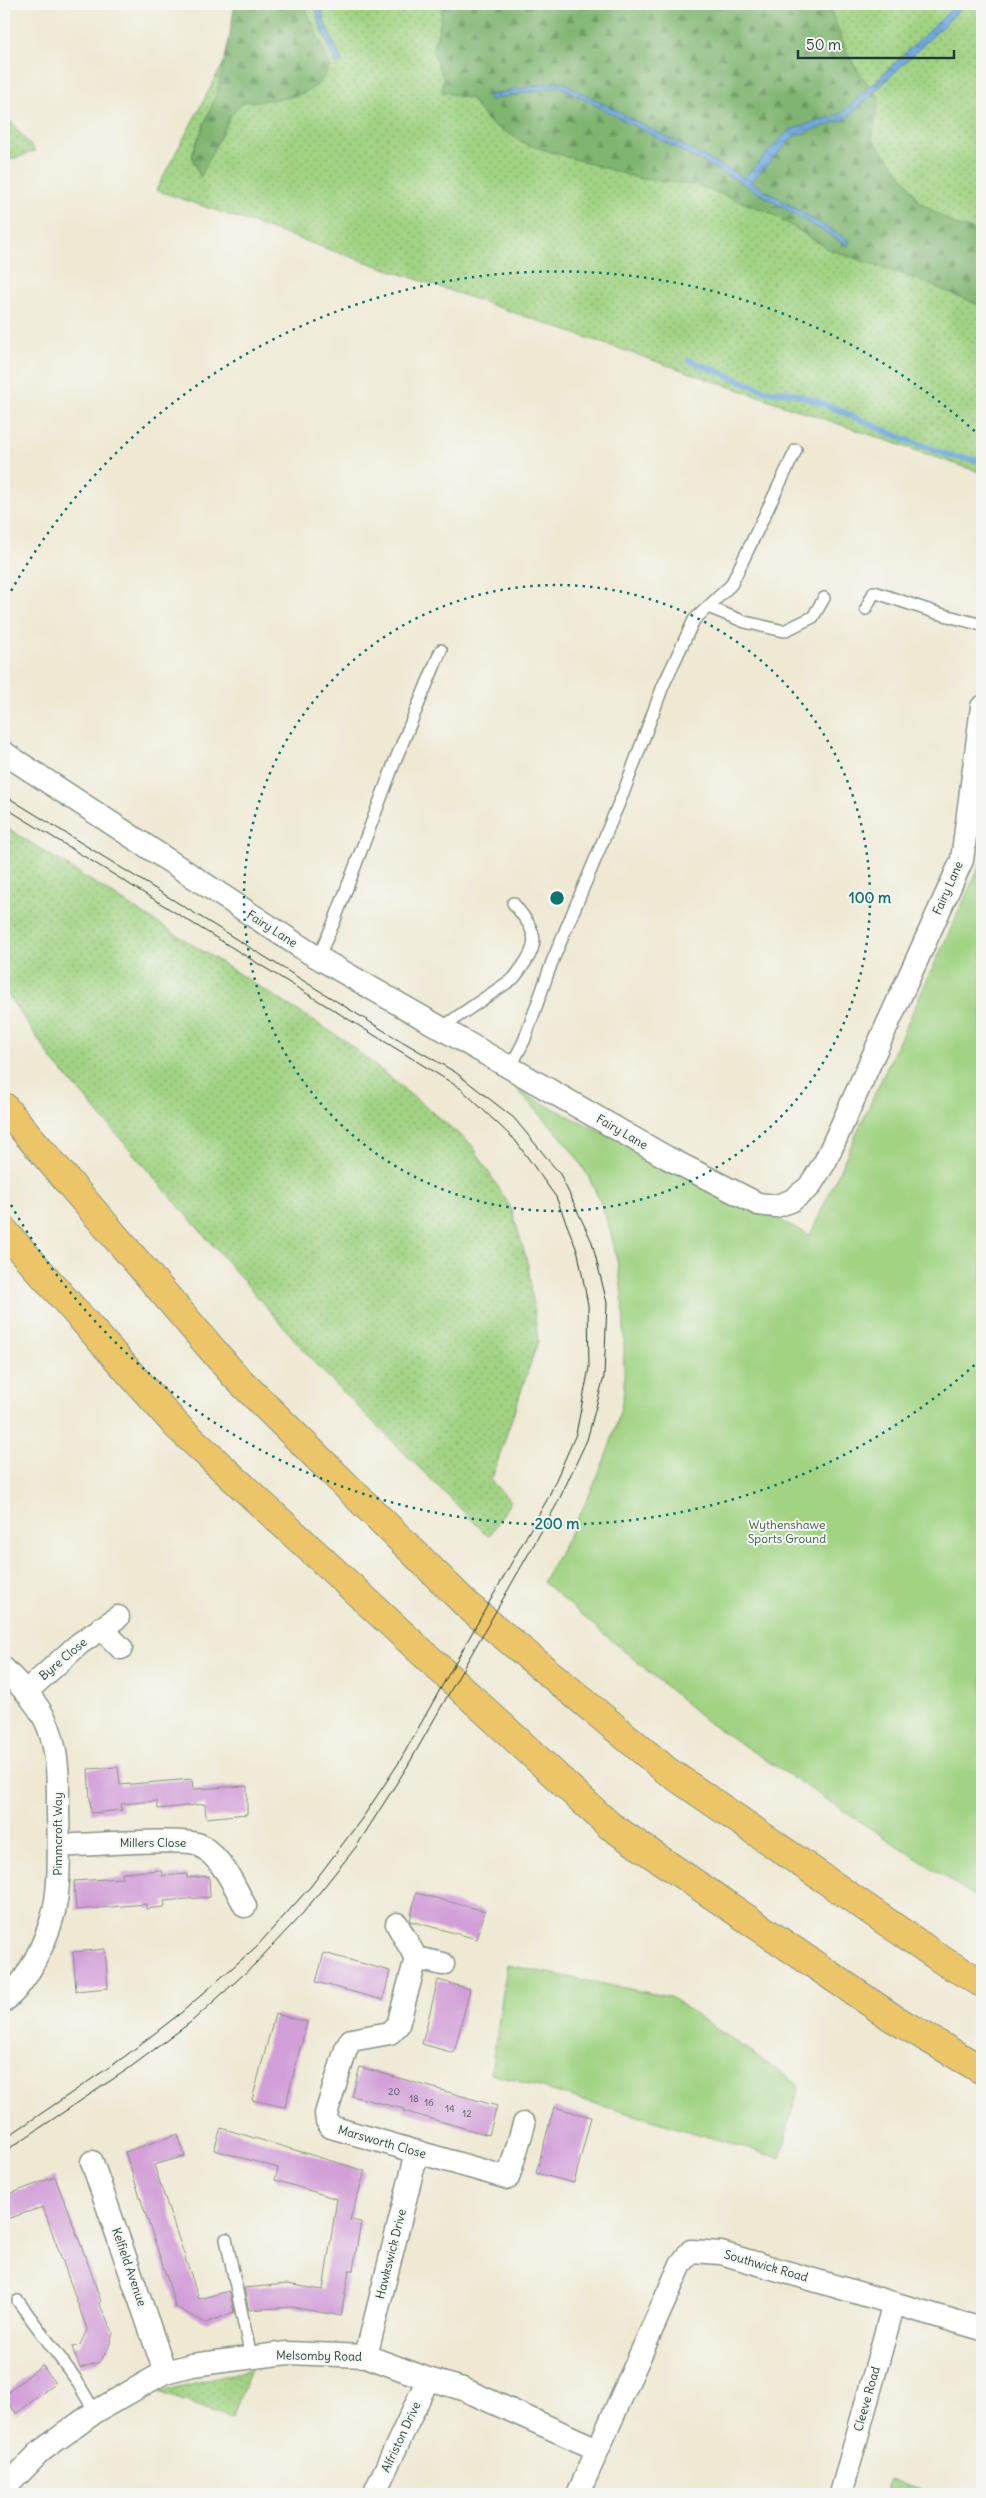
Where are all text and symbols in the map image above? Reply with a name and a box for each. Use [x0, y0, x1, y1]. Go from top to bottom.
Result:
scale bar [798, 28, 955, 60]
text: 50 m [806, 35, 841, 54]
street label: Fairy Lane [929, 859, 966, 917]
text: 100 m [849, 888, 891, 907]
centre of rings [548, 889, 566, 907]
street label: Fairy Lane [244, 907, 300, 950]
street label: Fairy Lane [594, 1111, 651, 1152]
text: 200 m [535, 1514, 579, 1533]
park label: Wythenshawe Sports Ground [748, 1517, 826, 1546]
street label: Byre Close [36, 1634, 90, 1683]
street label: Pimmcroft Way [50, 1792, 65, 1876]
street label: Millers Close [120, 1835, 186, 1850]
house number: 20 [388, 2085, 400, 2098]
house number: 18 [409, 2092, 419, 2105]
house number: 16 [424, 2096, 434, 2109]
house number: 14 [445, 2102, 455, 2115]
house number: 12 [462, 2107, 472, 2120]
street label: Marsworth Close [336, 2122, 428, 2161]
street label: Hawkswick Drive [372, 2207, 409, 2300]
street label: Kelfield Avenue [109, 2226, 150, 2308]
street label: Southwick Road [722, 2246, 810, 2285]
street label: Melsomby Road [276, 2347, 362, 2364]
street label: Cleeve Road [850, 2365, 883, 2433]
street label: Alfriston Drive [378, 2399, 423, 2475]

